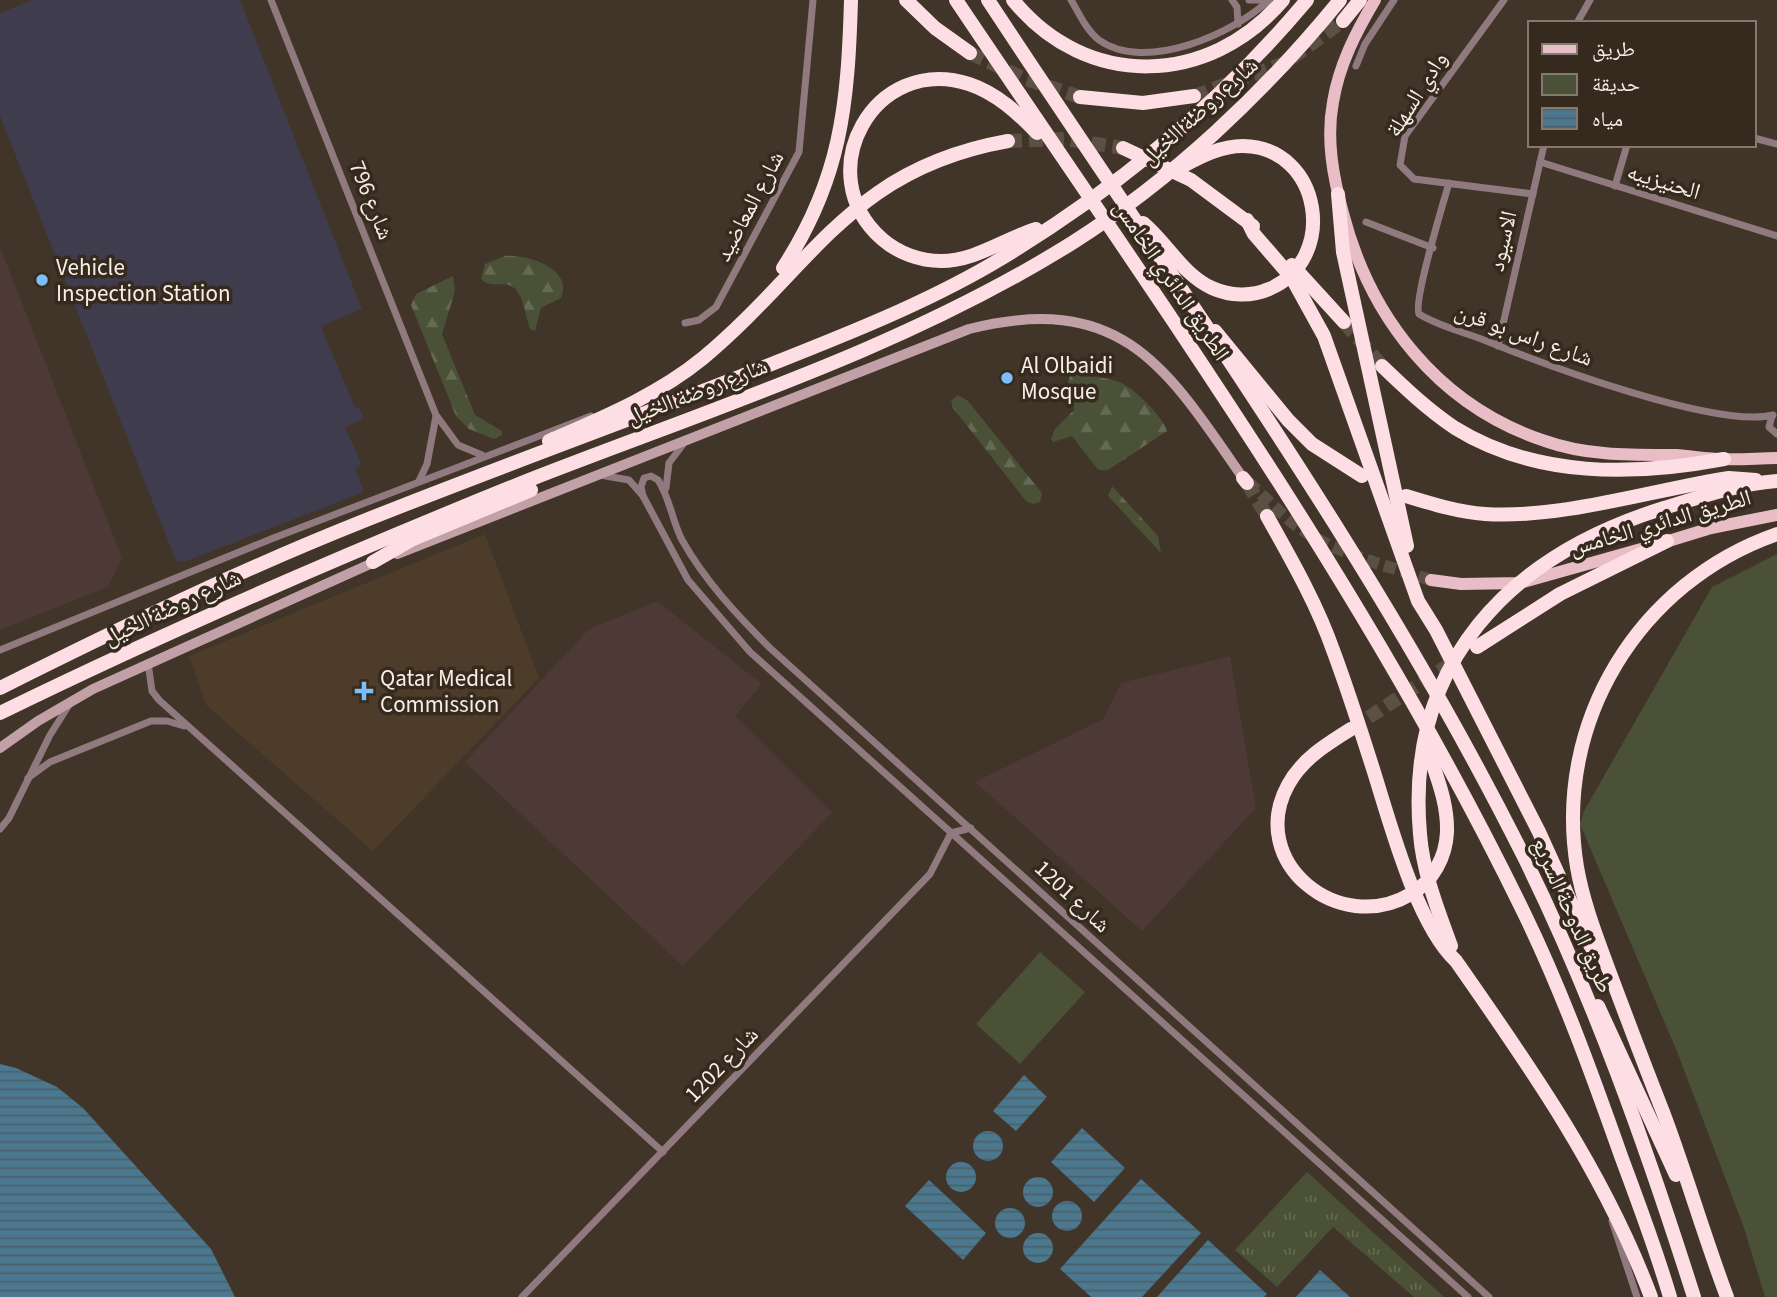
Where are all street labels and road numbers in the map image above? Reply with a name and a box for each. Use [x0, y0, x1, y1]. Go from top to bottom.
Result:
street label: وادي السهلة [1377, 45, 1457, 144]
street label: شارع روضة الخيل [1133, 49, 1266, 173]
street label: شارع المعاضيد [707, 145, 792, 267]
street label: الحنيزيبه [1623, 155, 1705, 208]
street label: شارع 796 [341, 156, 402, 245]
street label: الطريق الدائري الخامس [1104, 193, 1238, 368]
street label: الاسيود [1480, 208, 1525, 275]
street label: شارع راس بو قرن [1450, 294, 1597, 375]
street label: شارع روضة الخيل [622, 349, 772, 433]
street label: الطريق الدائري الخامس [1565, 481, 1755, 566]
street label: شارع روضة الخيل [98, 561, 247, 654]
street label: طريق الدوحة السريع [1523, 832, 1622, 998]
street label: شارع 1201 [1027, 852, 1118, 941]
street label: شارع 1202 [677, 1019, 766, 1110]

